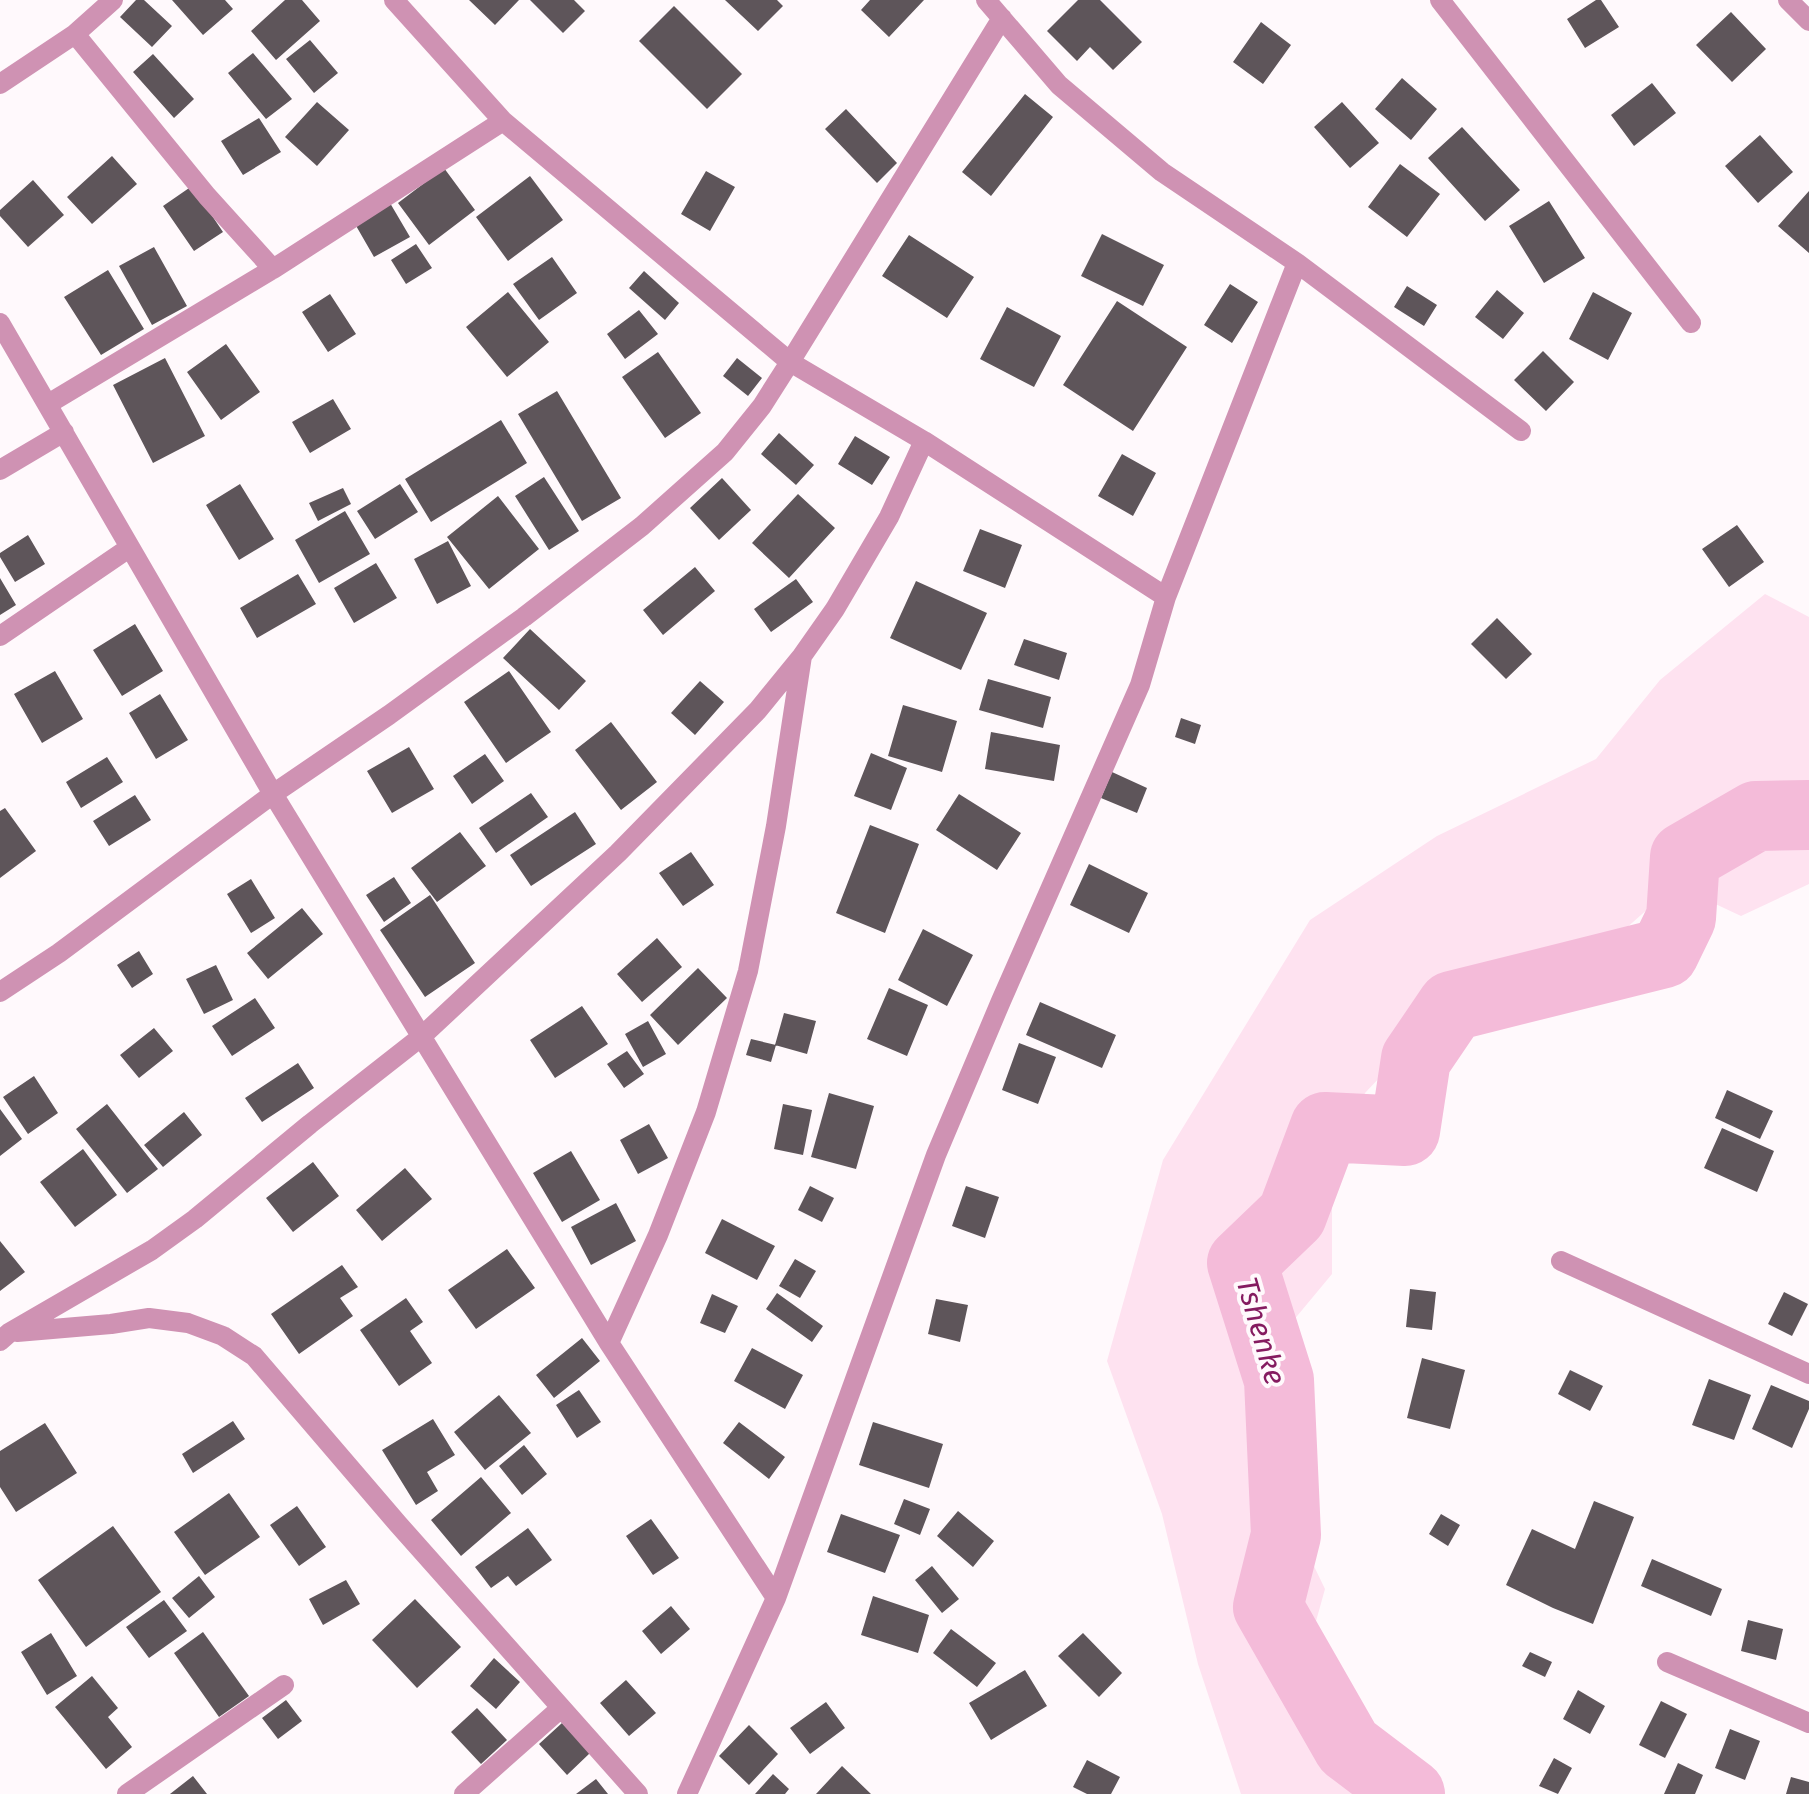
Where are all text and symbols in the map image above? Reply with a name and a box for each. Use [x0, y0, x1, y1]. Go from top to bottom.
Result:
water label: Tshenke [1229, 1273, 1293, 1389]

